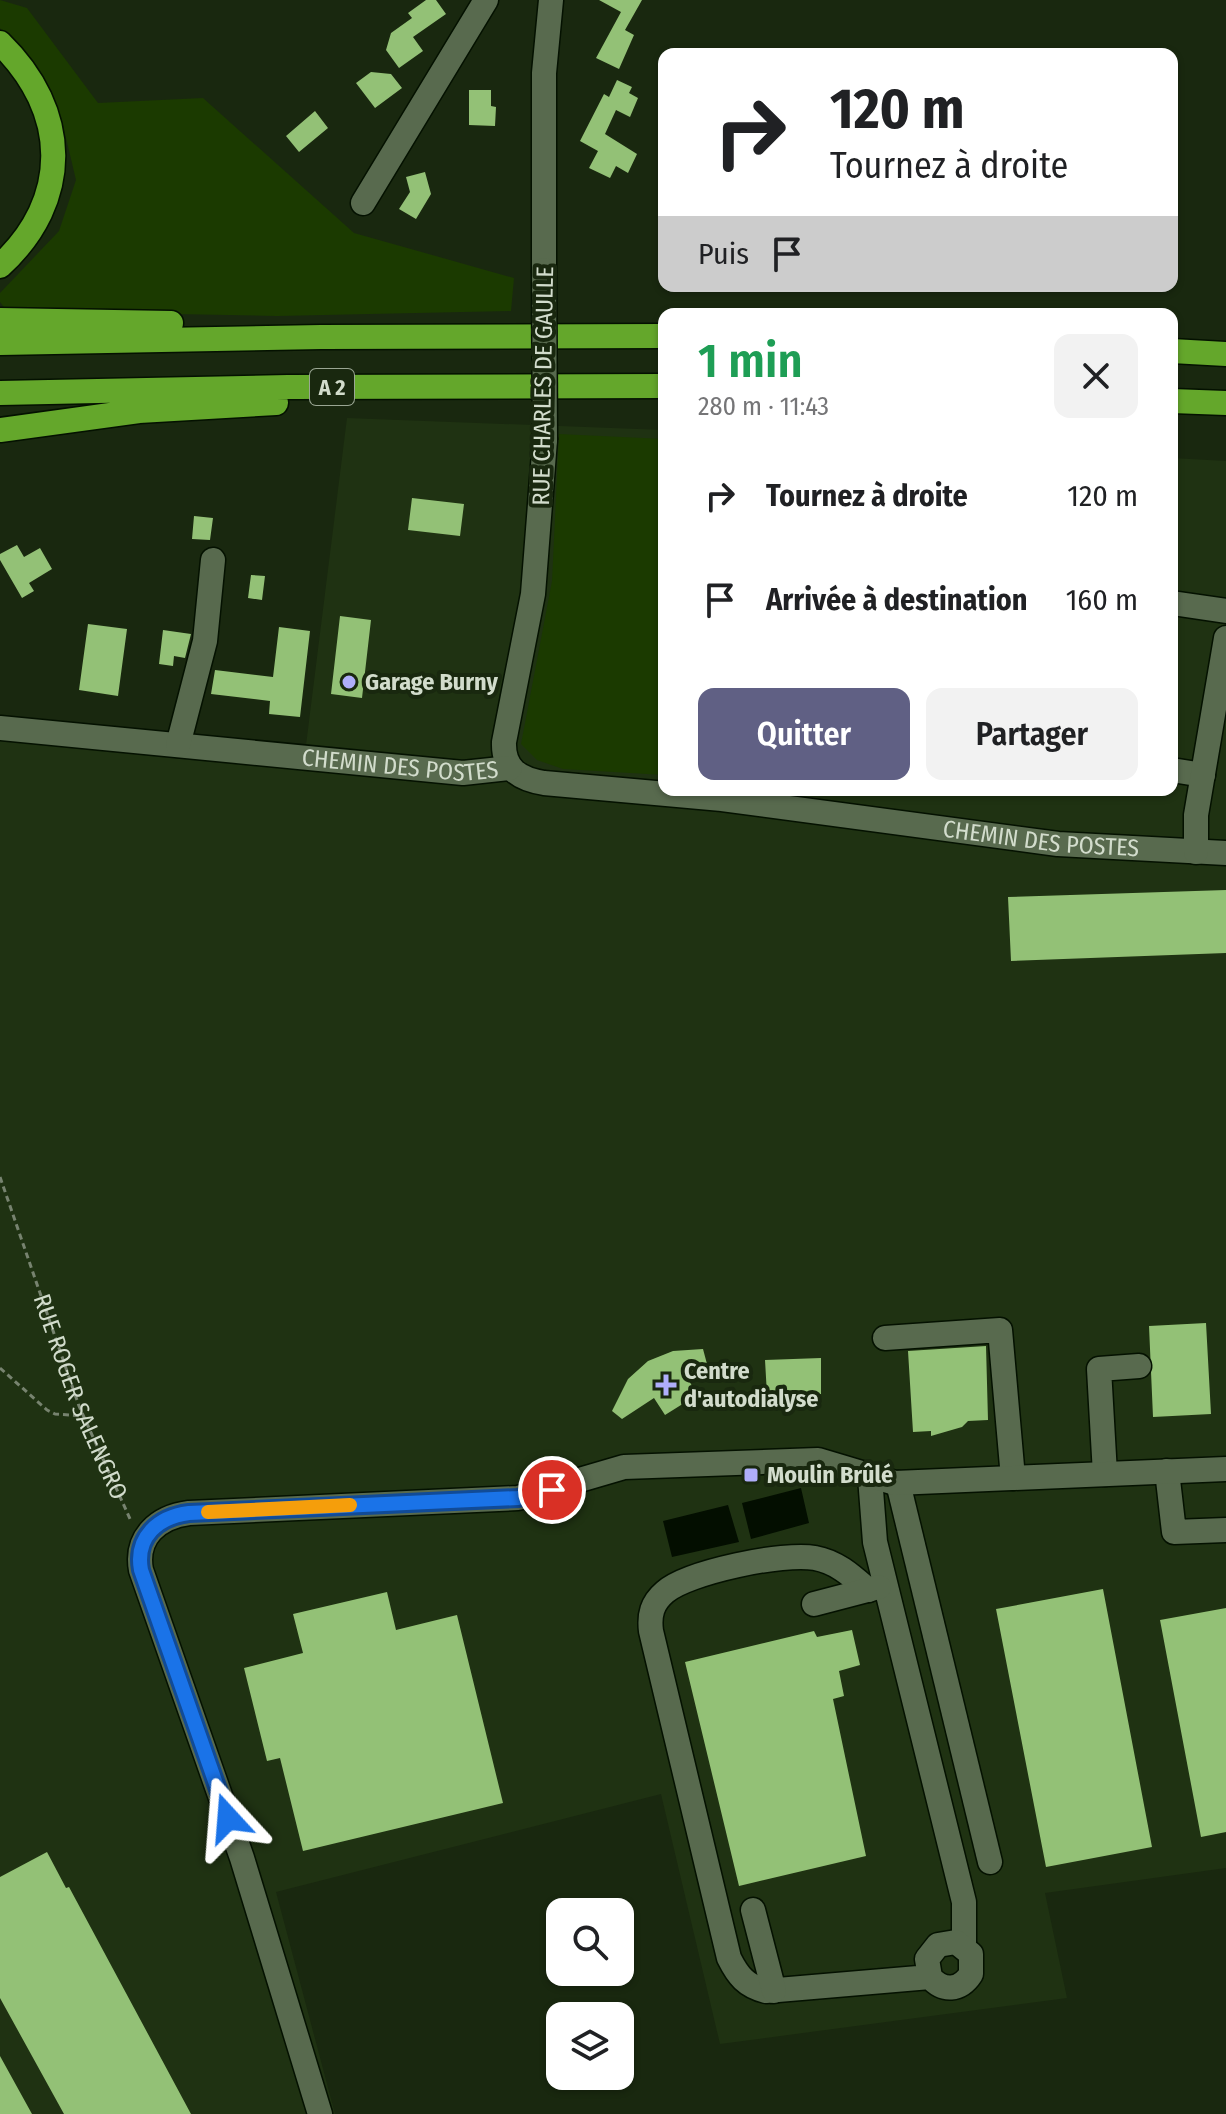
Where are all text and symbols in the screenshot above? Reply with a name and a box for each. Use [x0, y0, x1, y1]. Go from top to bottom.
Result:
text: 120 m [830, 76, 965, 143]
icon: right [698, 80, 802, 184]
text: Tournez à droite [830, 144, 1068, 188]
icon: arrive [765, 232, 809, 276]
text: Puis [698, 236, 749, 272]
street label: RUE CHARLES DE GAULLE [527, 266, 559, 506]
text: 1 min [698, 332, 803, 390]
button: close [1054, 334, 1138, 418]
road number: A 2 [310, 369, 354, 405]
text: 280 m · 11:43 [698, 391, 829, 422]
icon: right [698, 474, 742, 518]
text: Tournez à droite [766, 478, 968, 514]
text: 120 m [1067, 478, 1138, 514]
icon: arrive [698, 578, 742, 622]
text: Arrivée à destination [766, 582, 1027, 618]
text: 160 m [1066, 582, 1138, 618]
place label: Garage Burny [365, 668, 499, 696]
marker: Garage Burny [340, 673, 358, 691]
button: Quitter [698, 688, 910, 780]
button: Partager [926, 688, 1138, 780]
street label: CHEMIN DES POSTES [301, 743, 500, 787]
street label: CHEMIN DES POSTES [941, 815, 1140, 862]
street label: RUE ROGER SALENGRO [27, 1290, 133, 1504]
place label: Centre d'autodialyse [684, 1357, 819, 1413]
marker: Centre d'autodialyse [655, 1374, 677, 1396]
pin [518, 1456, 586, 1524]
place label: Moulin Brûlé [767, 1461, 893, 1489]
marker: Moulin Brûlé [742, 1466, 760, 1484]
icon: arrive [530, 1468, 574, 1512]
position arrow [186, 1776, 270, 1860]
map controls [546, 1898, 634, 2090]
button: search [546, 1898, 634, 1986]
button: layers [546, 2002, 634, 2090]

